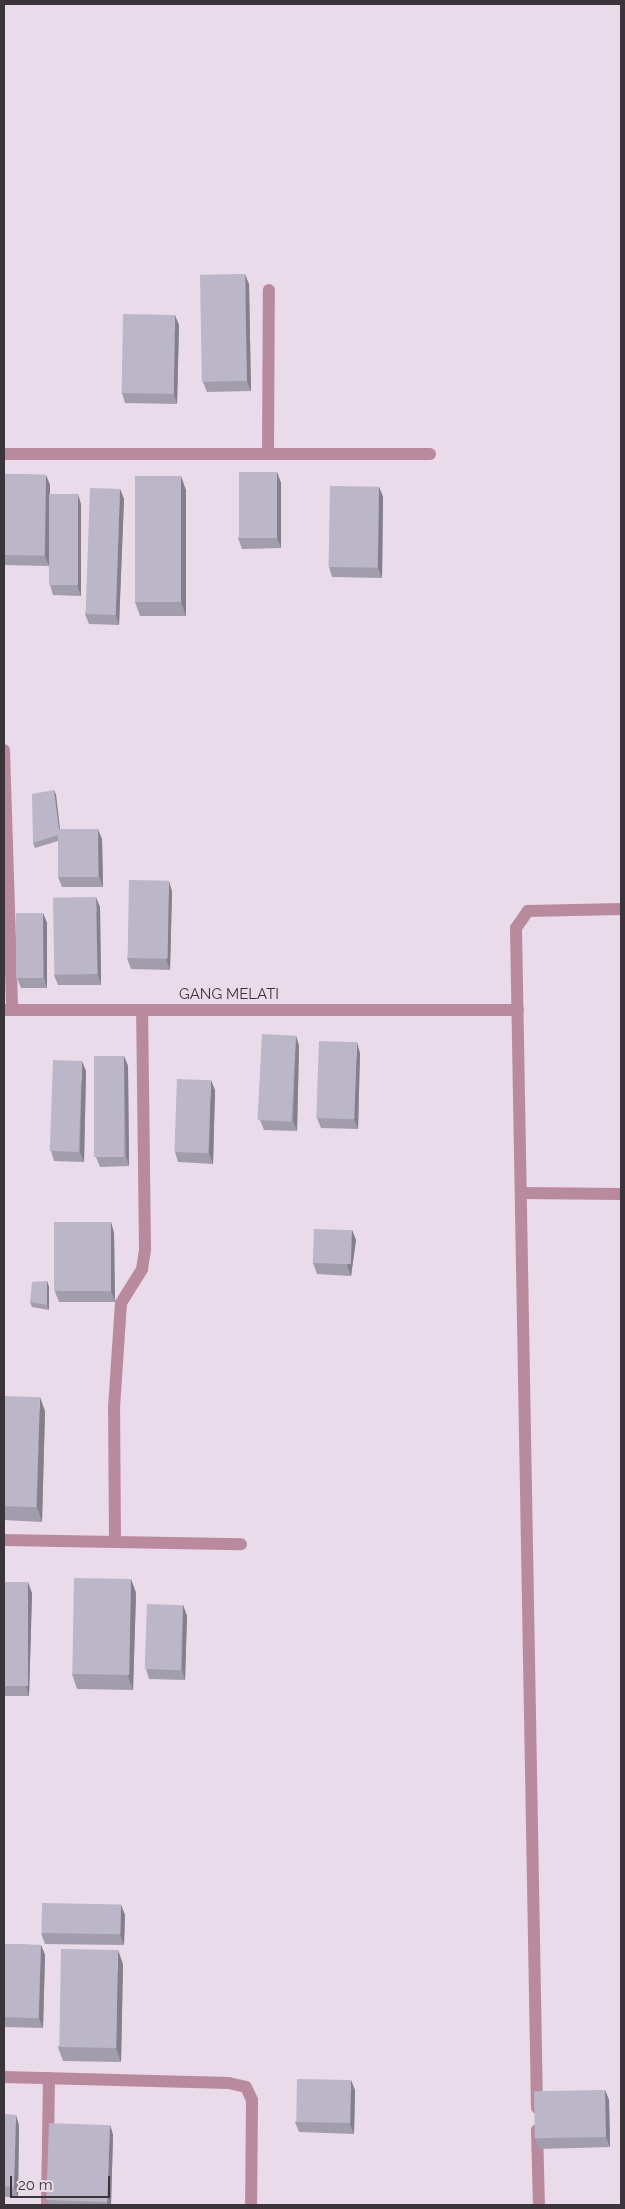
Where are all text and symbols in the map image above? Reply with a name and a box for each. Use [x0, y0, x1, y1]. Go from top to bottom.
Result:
street label: GANG MELATI [179, 986, 279, 1004]
scale bar [12, 2166, 112, 2198]
text: 20 m [18, 2176, 53, 2194]

